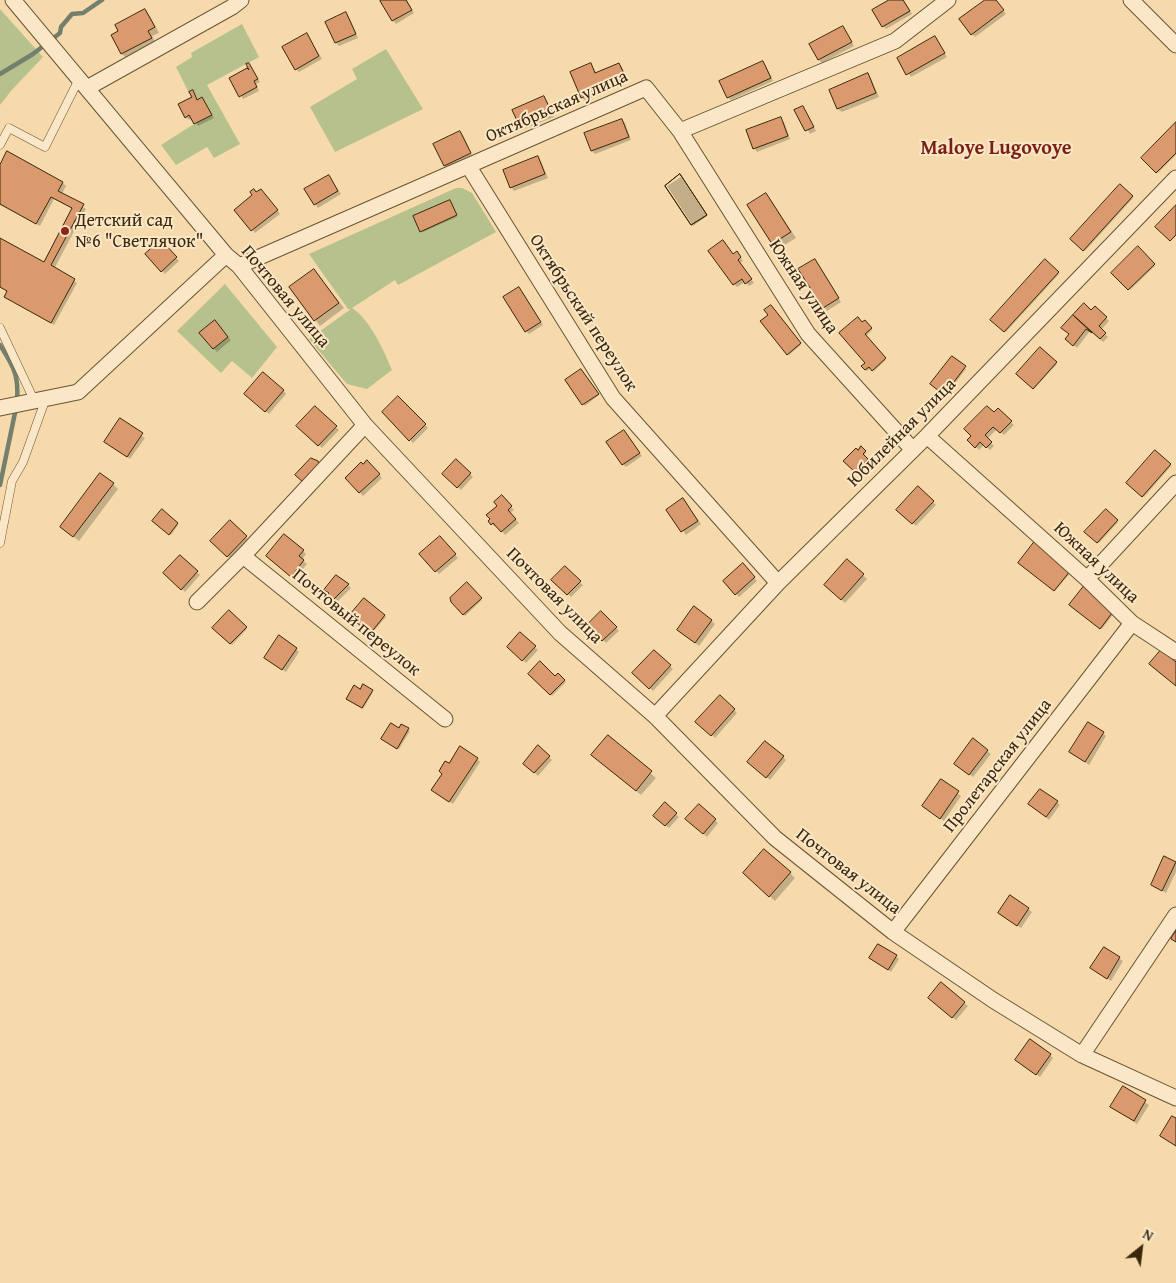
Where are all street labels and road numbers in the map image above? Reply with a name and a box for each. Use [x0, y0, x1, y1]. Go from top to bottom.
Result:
street label: Октябрьская улица [483, 66, 631, 148]
street label: Октябрьский переулок [524, 230, 642, 396]
street label: Южная улица [764, 236, 842, 338]
street label: Почтовая улица [236, 241, 334, 353]
street label: Юбилейная улица [843, 374, 961, 492]
street label: Южная улица [1049, 518, 1143, 608]
street label: Почтовая улица [501, 543, 607, 649]
street label: Почтовый переулок [288, 565, 424, 681]
street label: Пролетарская улица [939, 695, 1057, 837]
street label: Почтовая улица [791, 824, 905, 920]

